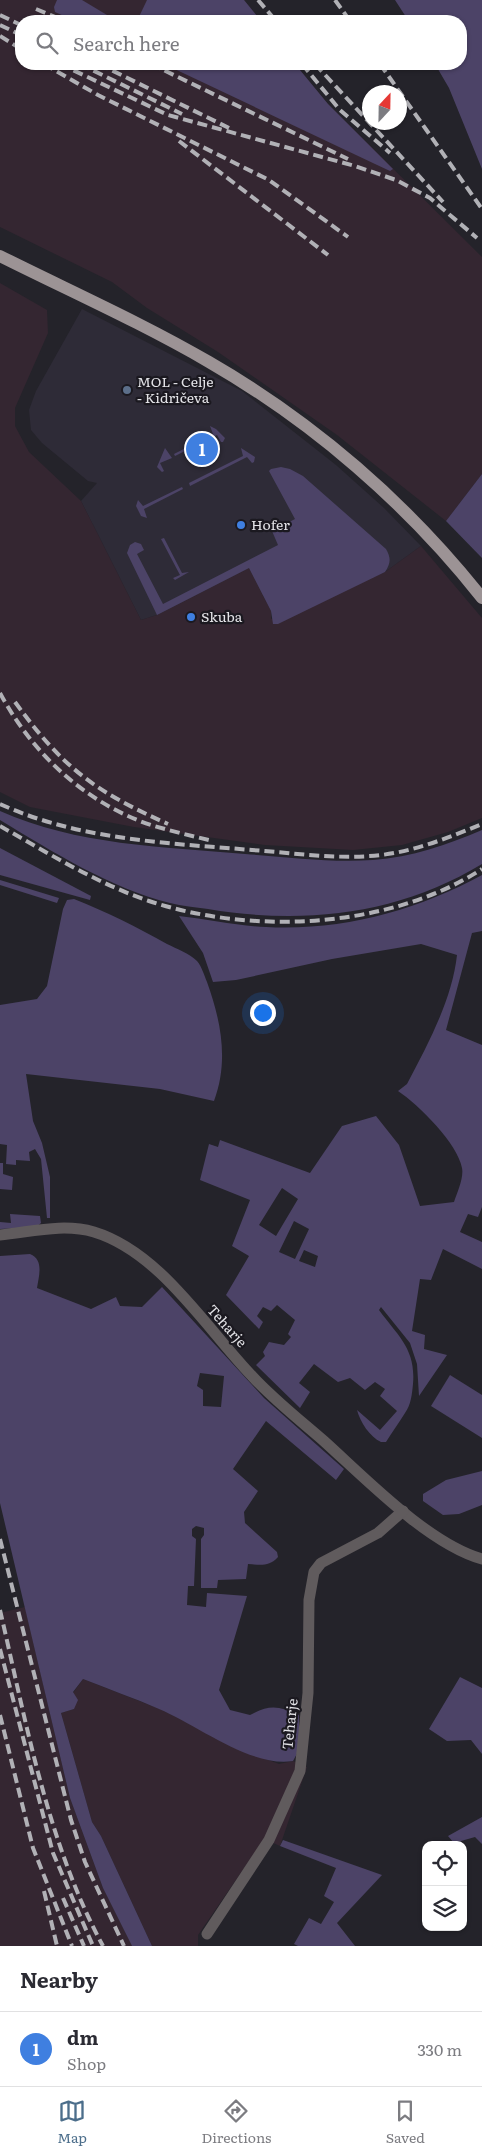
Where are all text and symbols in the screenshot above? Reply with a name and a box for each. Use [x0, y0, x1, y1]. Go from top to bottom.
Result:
search box [15, 15, 467, 70]
icon: search [33, 29, 61, 57]
text: Search here [73, 29, 180, 57]
north arrow [362, 85, 407, 130]
place label: MOL - Celje - Kidričeva [137, 371, 214, 407]
marker: MOL - Celje - Kidričeva [121, 384, 133, 396]
pin: 1 [186, 430, 218, 468]
place label: Hofer [251, 514, 290, 534]
marker: Hofer [235, 519, 247, 531]
place label: Skuba [201, 606, 243, 626]
marker: Skuba [185, 611, 197, 623]
your location [250, 1000, 276, 1026]
street label: Teharje [203, 1300, 252, 1351]
street label: Teharje [276, 1697, 302, 1750]
map controls [422, 1841, 467, 1931]
button: locate [422, 1841, 467, 1886]
button: layers [422, 1886, 467, 1931]
text: Nearby [20, 1963, 98, 1994]
text: dm [67, 2023, 98, 2051]
text: 1 [33, 2037, 39, 2061]
text: 330 m [417, 2037, 462, 2061]
text: Shop [67, 2051, 106, 2075]
tab: Map [57, 2097, 87, 2147]
tab: Directions [201, 2097, 271, 2147]
tab: Saved [386, 2097, 425, 2147]

